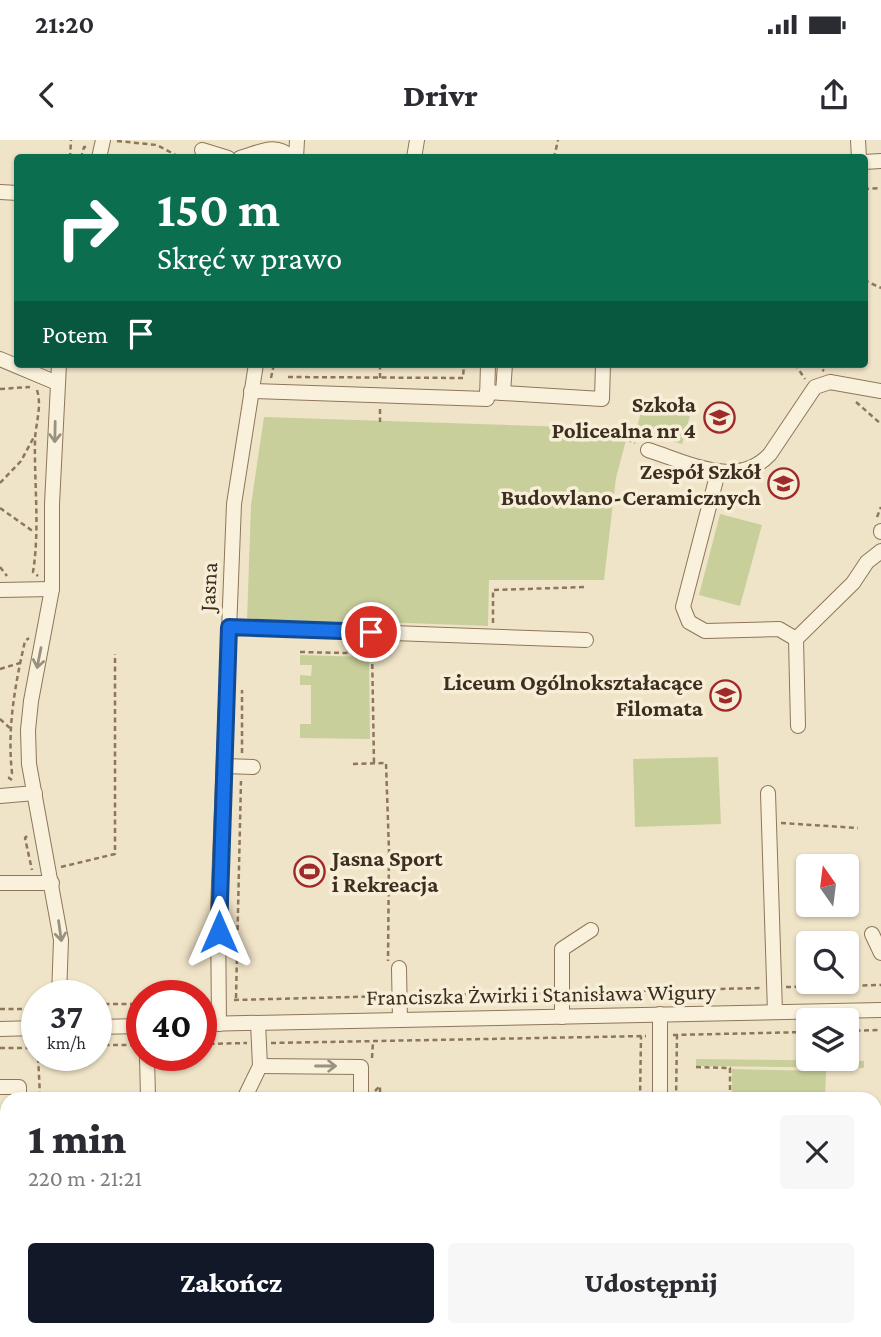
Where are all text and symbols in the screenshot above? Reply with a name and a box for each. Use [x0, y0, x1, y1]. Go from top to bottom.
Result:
text: 21:20 [35, 10, 94, 39]
icon: back [28, 76, 66, 114]
icon: share [815, 76, 853, 114]
text: Drivr [403, 77, 478, 113]
icon: right [42, 182, 133, 273]
text: 150 m [157, 182, 280, 237]
text: Skręć w prawo [157, 240, 342, 276]
icon: arrive [122, 315, 160, 353]
text: Potem [42, 320, 108, 349]
place label: Szkoła Policealna nr 4 [551, 391, 697, 443]
school or university icon: Szkoła Policealna nr 4 [702, 400, 736, 434]
one-way arrow [48, 420, 62, 443]
place label: Zespół Szkół Budowlano-Ceramicznych [501, 458, 761, 510]
school or university icon: Zespół Szkół Budowlano-Ceramicznych [767, 467, 801, 501]
street label: Jasna [194, 561, 222, 614]
pin [341, 602, 401, 662]
icon: arrive [352, 613, 390, 651]
one-way arrow [32, 646, 46, 669]
place label: Liceum Ogólnokształacące Filomata [443, 669, 704, 721]
school or university icon: Liceum Ogólnokształacące Filomata [709, 678, 743, 712]
place label: Jasna Sport i Rekreacja [330, 845, 443, 897]
sports icon: Jasna Sport i Rekreacja [292, 854, 326, 888]
north arrow [796, 854, 859, 917]
map controls [796, 854, 859, 1071]
position arrow [182, 895, 256, 969]
one-way arrow [53, 919, 66, 941]
button: search [796, 931, 859, 994]
street label: Franciszka Żwirki i Stanisława Wigury [366, 978, 717, 1010]
speed limit sign: 40 [126, 980, 217, 1071]
text: 37 [50, 997, 83, 1036]
button: layers [796, 1008, 859, 1071]
text: km/h [47, 1033, 86, 1053]
one-way arrow [314, 1060, 337, 1073]
text: 1 min [28, 1115, 126, 1162]
button: close [780, 1115, 854, 1189]
text: 220 m · 21:21 [28, 1165, 142, 1191]
button: Zakończ [28, 1243, 434, 1323]
button: Udostępnij [448, 1243, 854, 1323]

